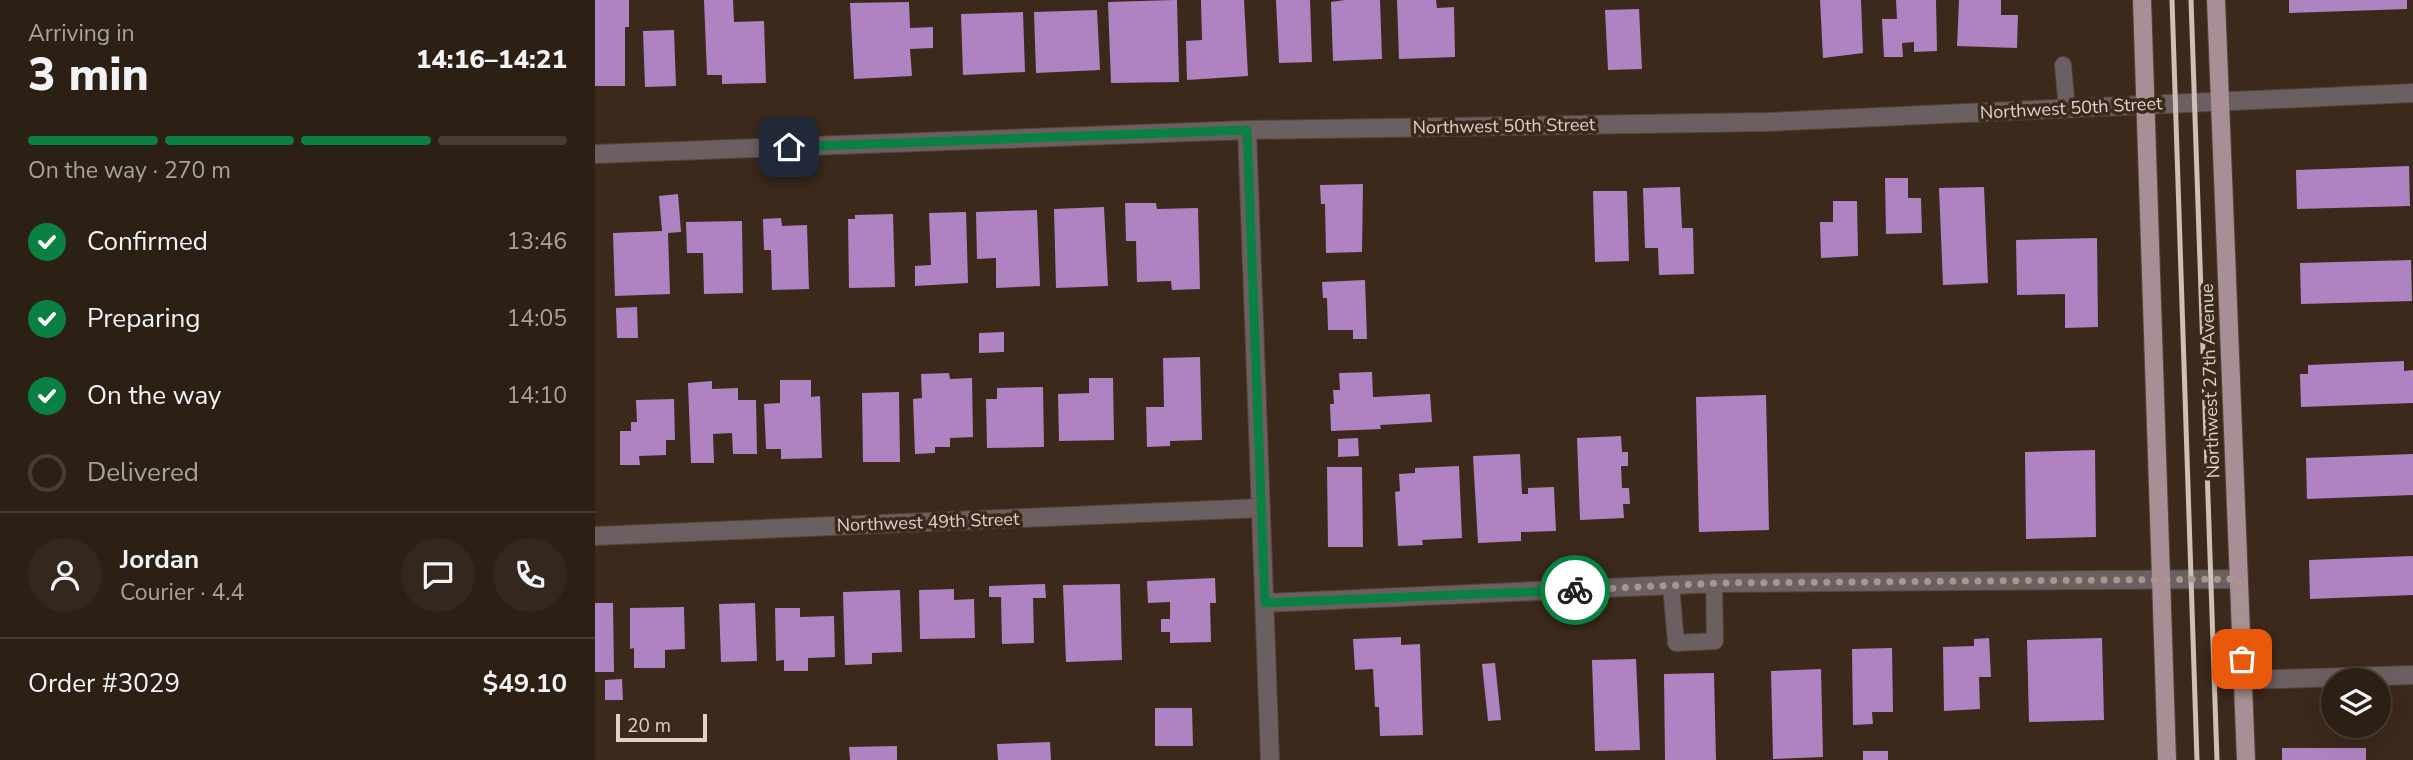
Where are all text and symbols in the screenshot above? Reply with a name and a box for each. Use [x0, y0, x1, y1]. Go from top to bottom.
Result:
text: Arriving in [28, 18, 135, 49]
text: 14:16–14:21 [416, 42, 567, 77]
text: 3 min [28, 43, 149, 106]
street label: Northwest 50th Street [1979, 91, 2164, 125]
street label: Northwest 50th Street [1412, 112, 1596, 140]
pin [759, 117, 819, 177]
icon: home [770, 128, 808, 166]
text: On the way · 270 m [28, 155, 231, 186]
icon: check [28, 223, 66, 261]
text: Confirmed [87, 224, 208, 259]
text: 13:46 [507, 226, 567, 257]
street label: Northwest 27th Avenue [2195, 283, 2225, 479]
icon: check [28, 300, 66, 338]
text: Preparing [87, 301, 200, 336]
text: 14:05 [507, 303, 567, 334]
icon: check [28, 377, 66, 415]
text: On the way [87, 378, 221, 413]
text: 14:10 [507, 380, 567, 411]
text: Delivered [87, 455, 199, 490]
street label: Northwest 49th Street [836, 507, 1020, 537]
button: person [28, 538, 102, 612]
button: chat [401, 538, 475, 612]
button: phone [493, 538, 567, 612]
text: Jordan [120, 542, 199, 577]
courier [1540, 555, 1610, 625]
icon: bike [1556, 571, 1594, 609]
text: Courier · 4.4 [120, 577, 244, 608]
pin [2212, 629, 2272, 689]
icon: bag [2223, 640, 2261, 678]
text: Order #3029 [28, 666, 180, 701]
text: $49.10 [483, 666, 567, 701]
map controls [2321, 668, 2391, 738]
button: layers [2321, 668, 2391, 738]
scale bar [616, 711, 707, 743]
text: 20 m [627, 713, 671, 739]

